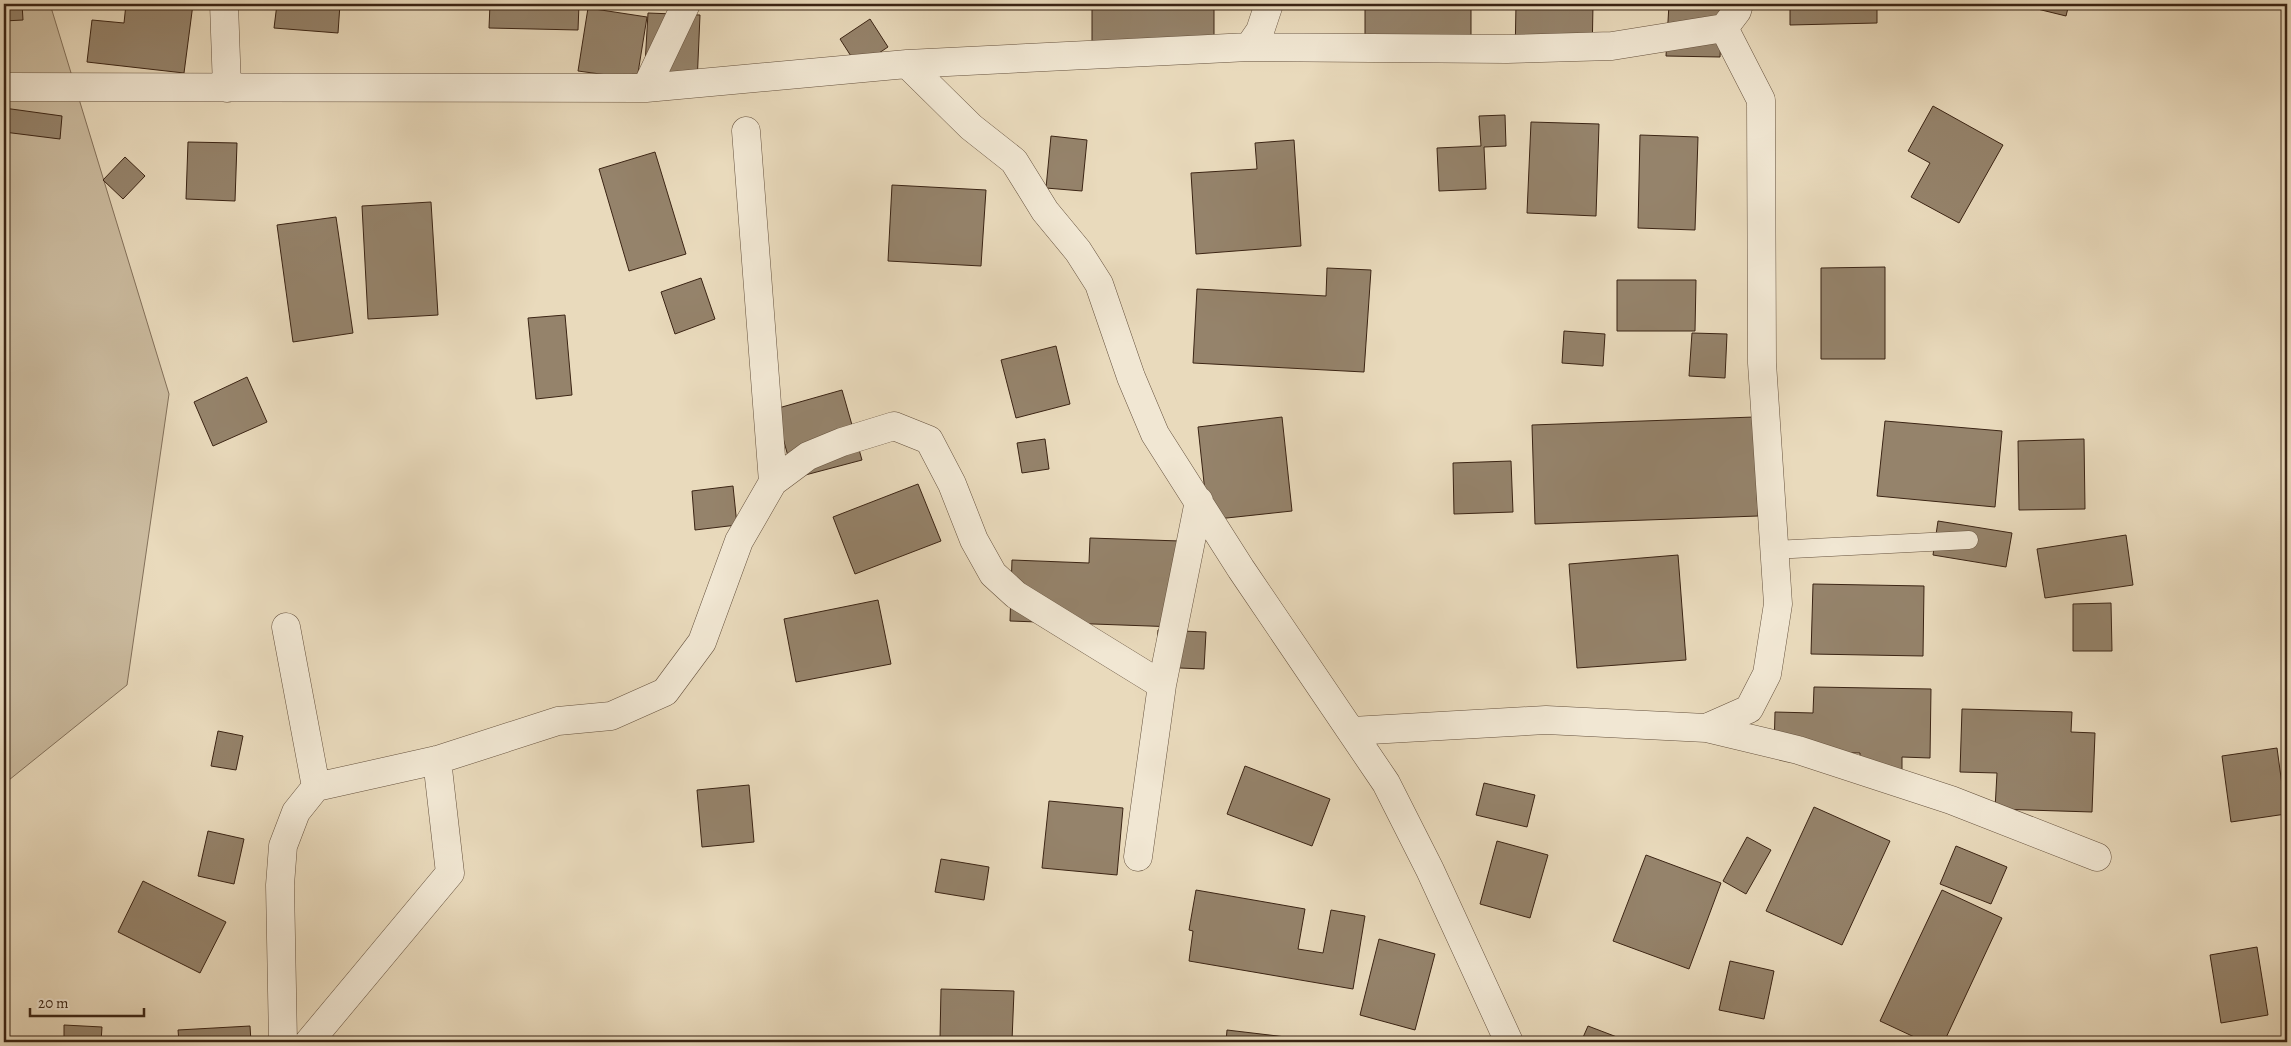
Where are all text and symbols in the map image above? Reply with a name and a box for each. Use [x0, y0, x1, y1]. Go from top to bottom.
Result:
scale bar [30, 986, 144, 1018]
text: 20 m [38, 993, 69, 1013]

